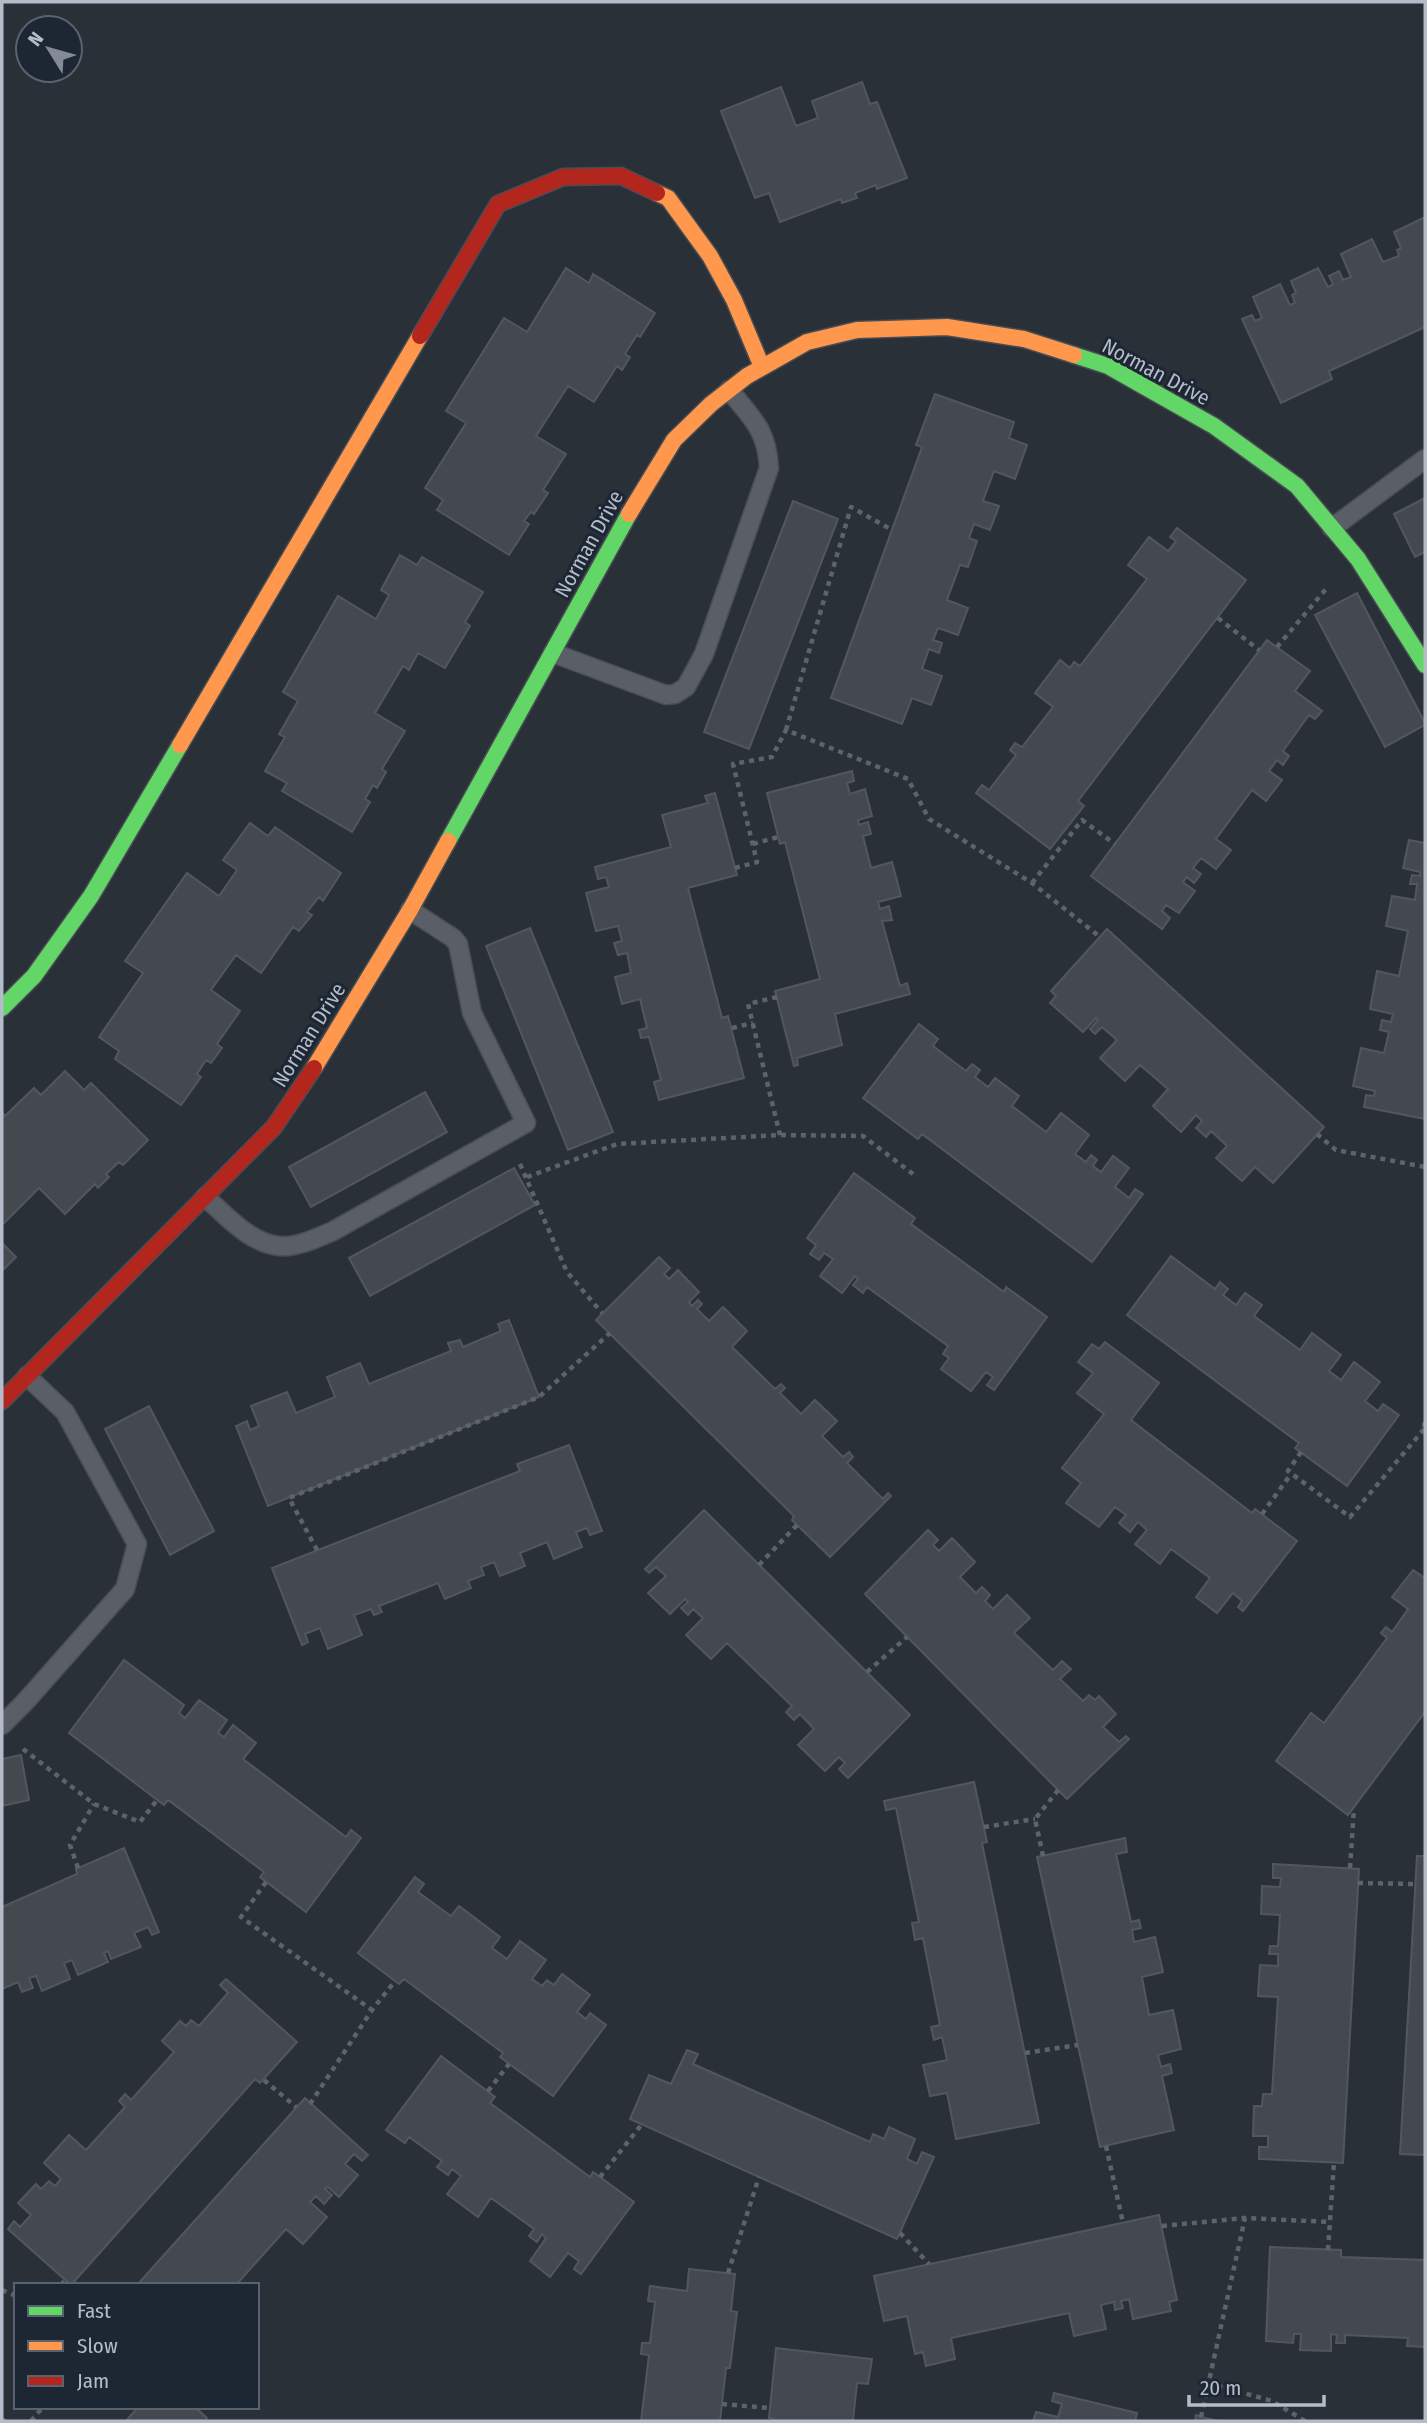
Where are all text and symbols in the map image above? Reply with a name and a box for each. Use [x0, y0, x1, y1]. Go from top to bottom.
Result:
north arrow [14, 14, 84, 84]
text: N [23, 28, 48, 51]
street label: Norman Drive [1098, 333, 1214, 411]
street label: Norman Drive [549, 486, 629, 602]
street label: Norman Drive [267, 978, 351, 1092]
legend [14, 2283, 259, 2409]
text: Fast [77, 2298, 111, 2324]
text: Slow [77, 2333, 118, 2359]
scale bar [1189, 2364, 1324, 2408]
text: Jam [77, 2368, 109, 2394]
text: 20 m [1200, 2375, 1241, 2401]

